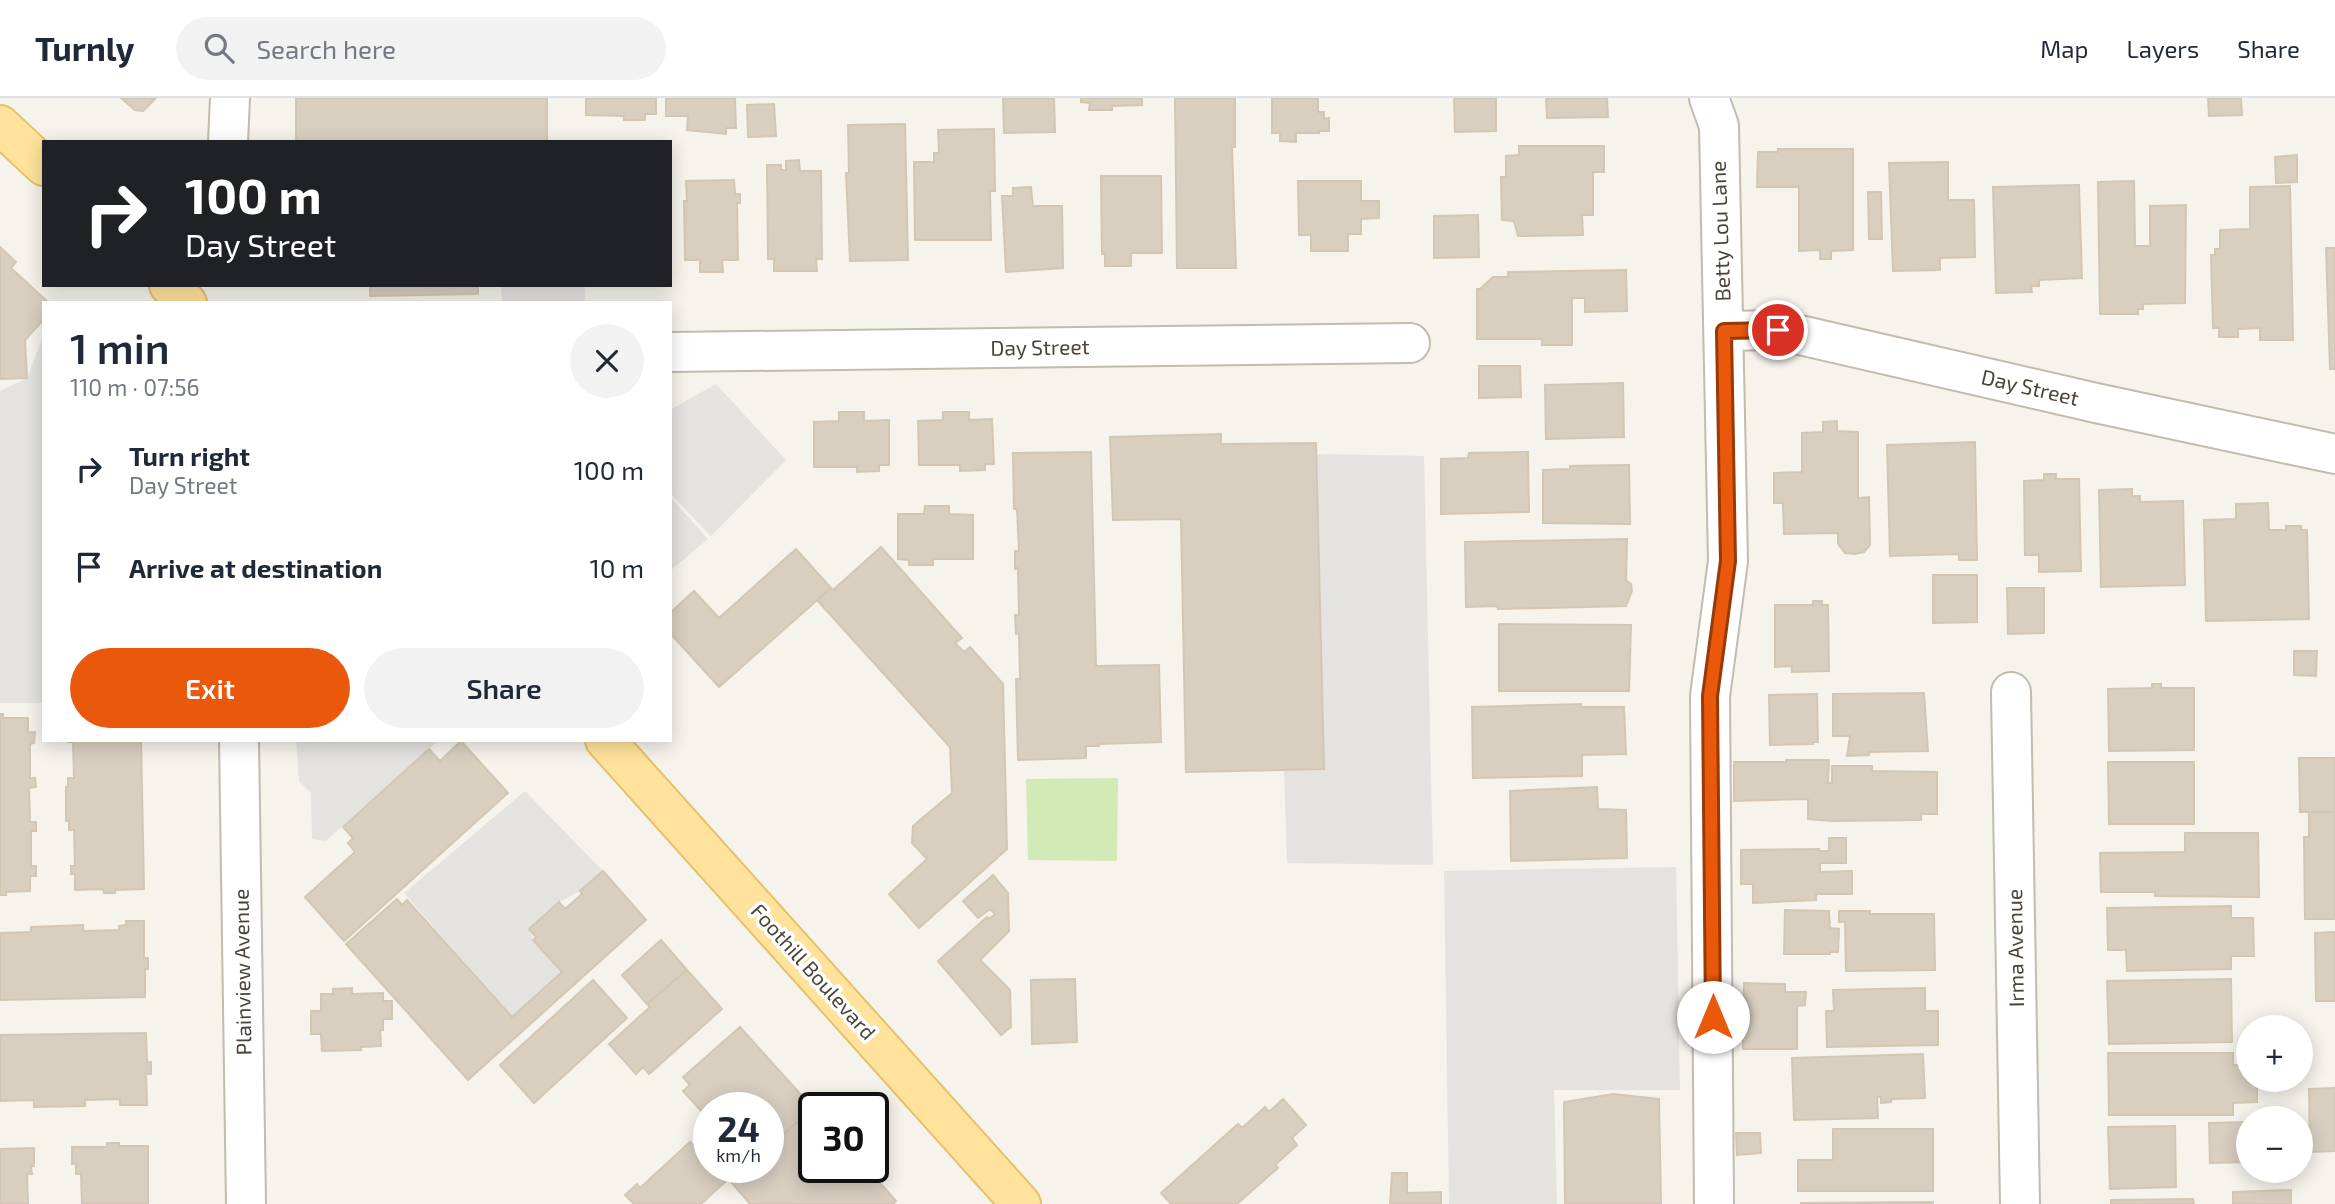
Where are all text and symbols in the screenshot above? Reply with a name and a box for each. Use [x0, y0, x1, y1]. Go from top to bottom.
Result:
search box [176, 17, 666, 80]
text: Turnly [35, 28, 134, 68]
icon: search [200, 29, 238, 67]
text: Search here [256, 33, 396, 64]
text: Map [2040, 34, 2088, 63]
text: Layers [2126, 34, 2199, 63]
text: Share [2237, 34, 2300, 63]
street label: Betty Lou Lane [1705, 160, 1734, 302]
text: 100 m [185, 165, 322, 224]
icon: right [70, 168, 161, 259]
text: Day Street [185, 225, 336, 263]
pin [1748, 300, 1808, 360]
icon: arrive [1759, 311, 1797, 349]
text: 1 min [70, 322, 170, 372]
button: close [570, 324, 644, 398]
street label: Day Street [990, 333, 1090, 360]
street label: Day Street [1979, 363, 2081, 410]
text: 110 m · 07:56 [70, 373, 200, 401]
text: Turn right [129, 440, 250, 471]
icon: right [70, 450, 108, 488]
text: 100 m [574, 454, 644, 485]
text: Day Street [129, 471, 238, 499]
icon: arrive [70, 548, 108, 586]
text: Arrive at destination [129, 552, 382, 583]
text: 10 m [589, 552, 644, 583]
button: Exit [70, 648, 350, 728]
button: Share [364, 648, 644, 728]
street label: Plainview Avenue [228, 889, 255, 1056]
street label: Irma Avenue [2001, 889, 2028, 1007]
street label: Foothill Boulevard [747, 898, 882, 1044]
position arrow [1676, 980, 1750, 1054]
map controls [2236, 1015, 2313, 1183]
button: + [2236, 1015, 2313, 1092]
speed limit sign: 30 [798, 1092, 889, 1183]
button: − [2236, 1106, 2313, 1183]
text: 24 [717, 1107, 760, 1149]
text: km/h [716, 1144, 761, 1166]

